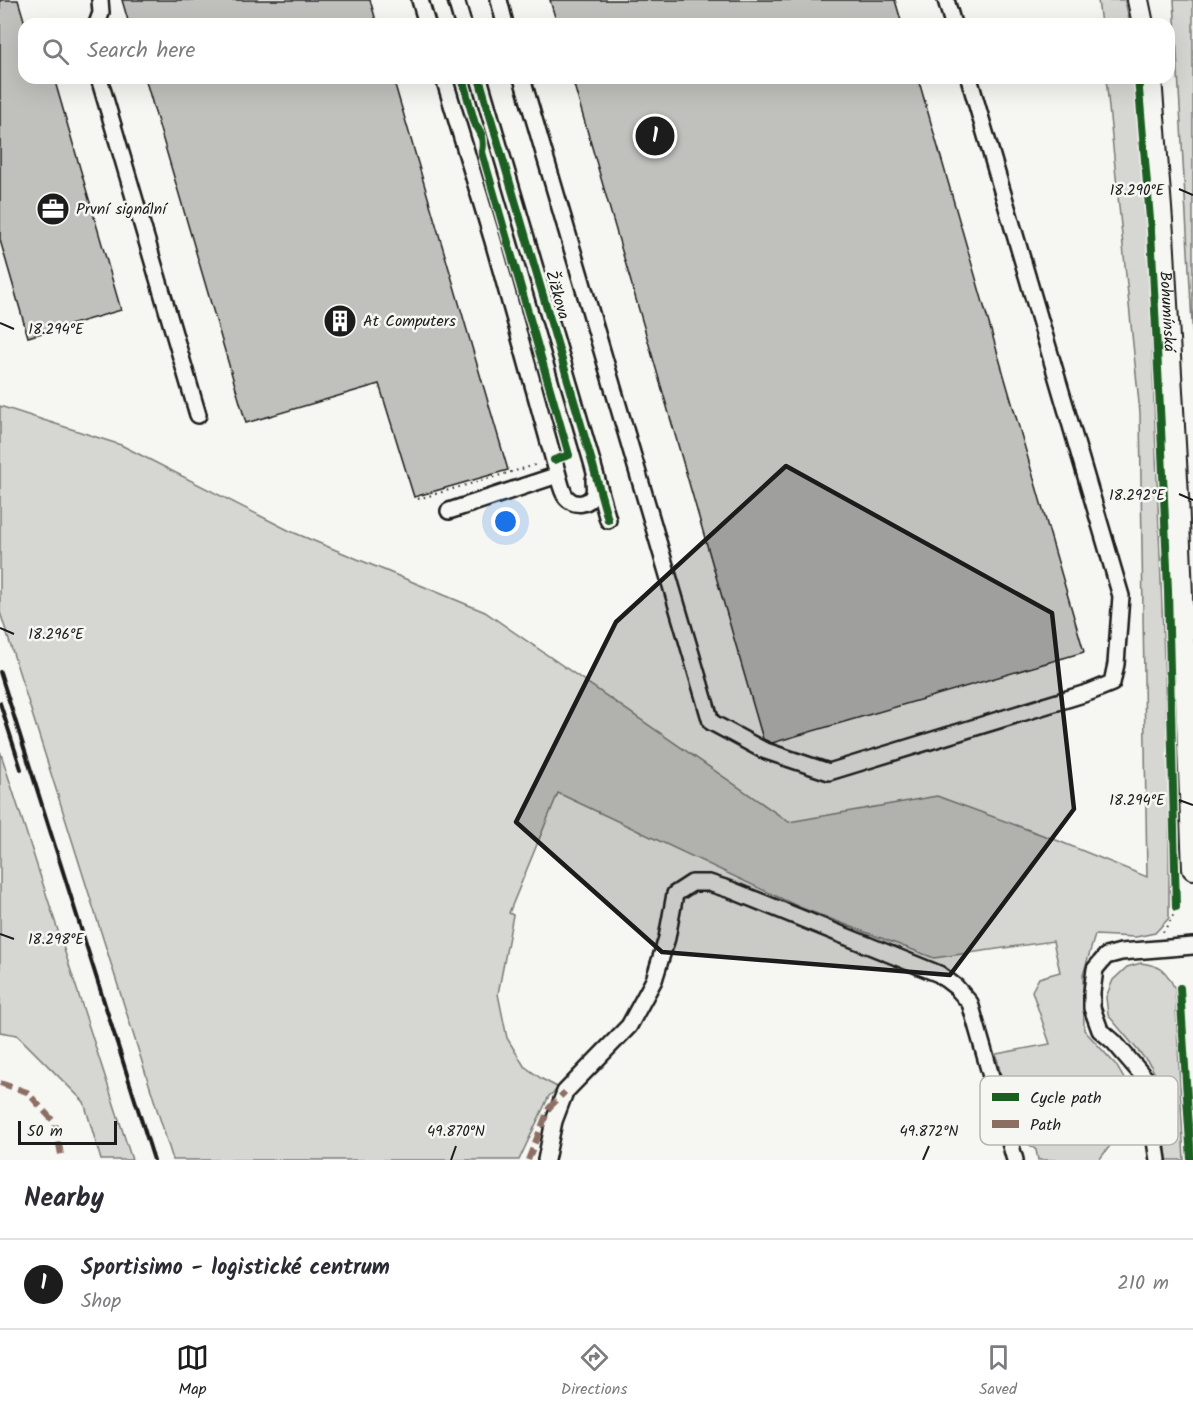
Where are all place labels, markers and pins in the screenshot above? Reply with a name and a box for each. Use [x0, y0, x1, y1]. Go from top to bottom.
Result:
pin: 1 [636, 114, 674, 158]
office icon: První signální [35, 191, 71, 227]
place label: První signální [76, 197, 168, 222]
building icon: At Computers [322, 303, 358, 339]
place label: At Computers [363, 309, 456, 334]

